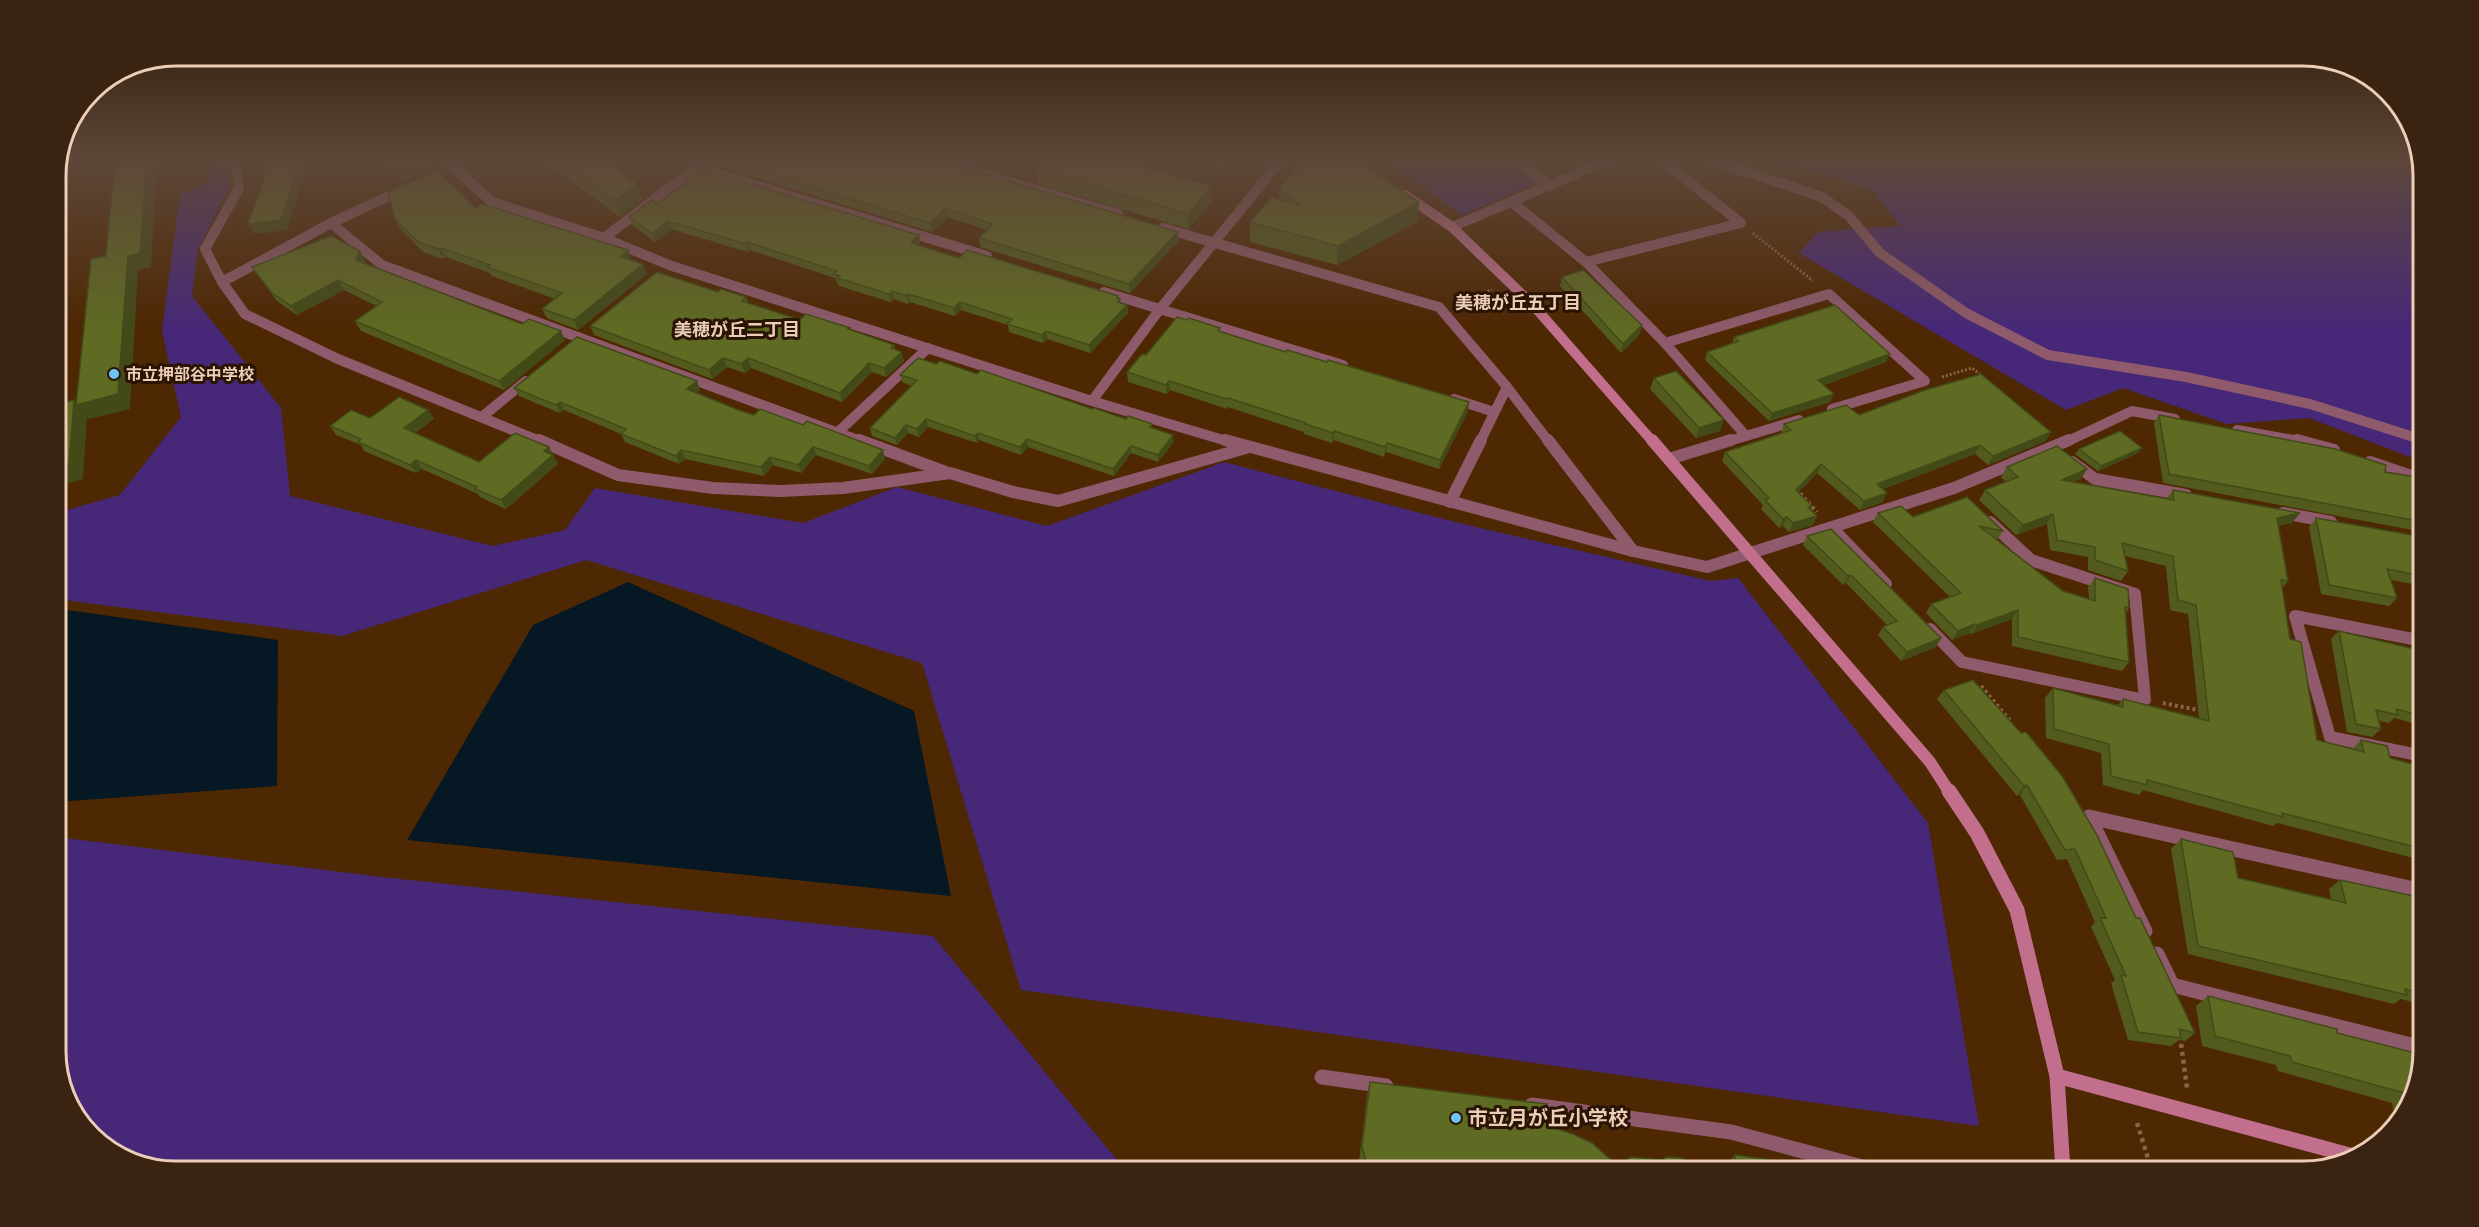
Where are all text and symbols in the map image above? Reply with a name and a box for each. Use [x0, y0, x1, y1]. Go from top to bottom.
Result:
district label: 美穂が丘五丁目 [1455, 292, 1581, 313]
district label: 美穂が丘二丁目 [674, 319, 800, 340]
place label: 市立押部谷中学校 [126, 365, 254, 384]
marker: 市立押部谷中学校 [107, 367, 121, 381]
place label: 市立月が丘小学校 [1468, 1106, 1628, 1130]
marker: 市立月が丘小学校 [1449, 1111, 1463, 1125]

